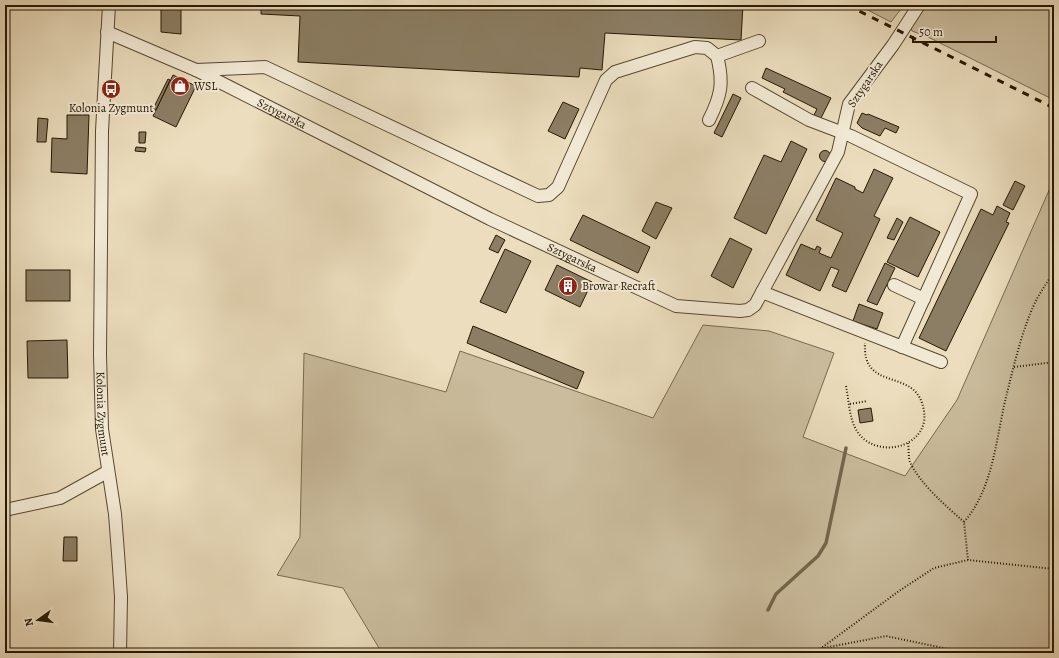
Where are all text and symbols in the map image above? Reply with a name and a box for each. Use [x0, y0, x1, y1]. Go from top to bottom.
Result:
scale bar [913, 18, 996, 44]
text: 50 m [919, 24, 943, 40]
street label: Sztygarska [844, 57, 887, 111]
shop icon: WSL [169, 75, 191, 97]
bus stop icon: Kolonia Zygmunt [100, 78, 122, 100]
place label: WSL [193, 78, 218, 94]
street label: Sztygarska [254, 94, 310, 133]
place label: Kolonia Zygmunt [69, 100, 153, 116]
street label: Sztygarska [545, 239, 600, 276]
building icon: Browar Recraft [557, 275, 579, 297]
place label: Browar Recraft [582, 278, 655, 294]
street label: Kolonia Zygmunt [92, 371, 114, 457]
north arrow [18, 600, 58, 640]
text: N [21, 617, 37, 628]

